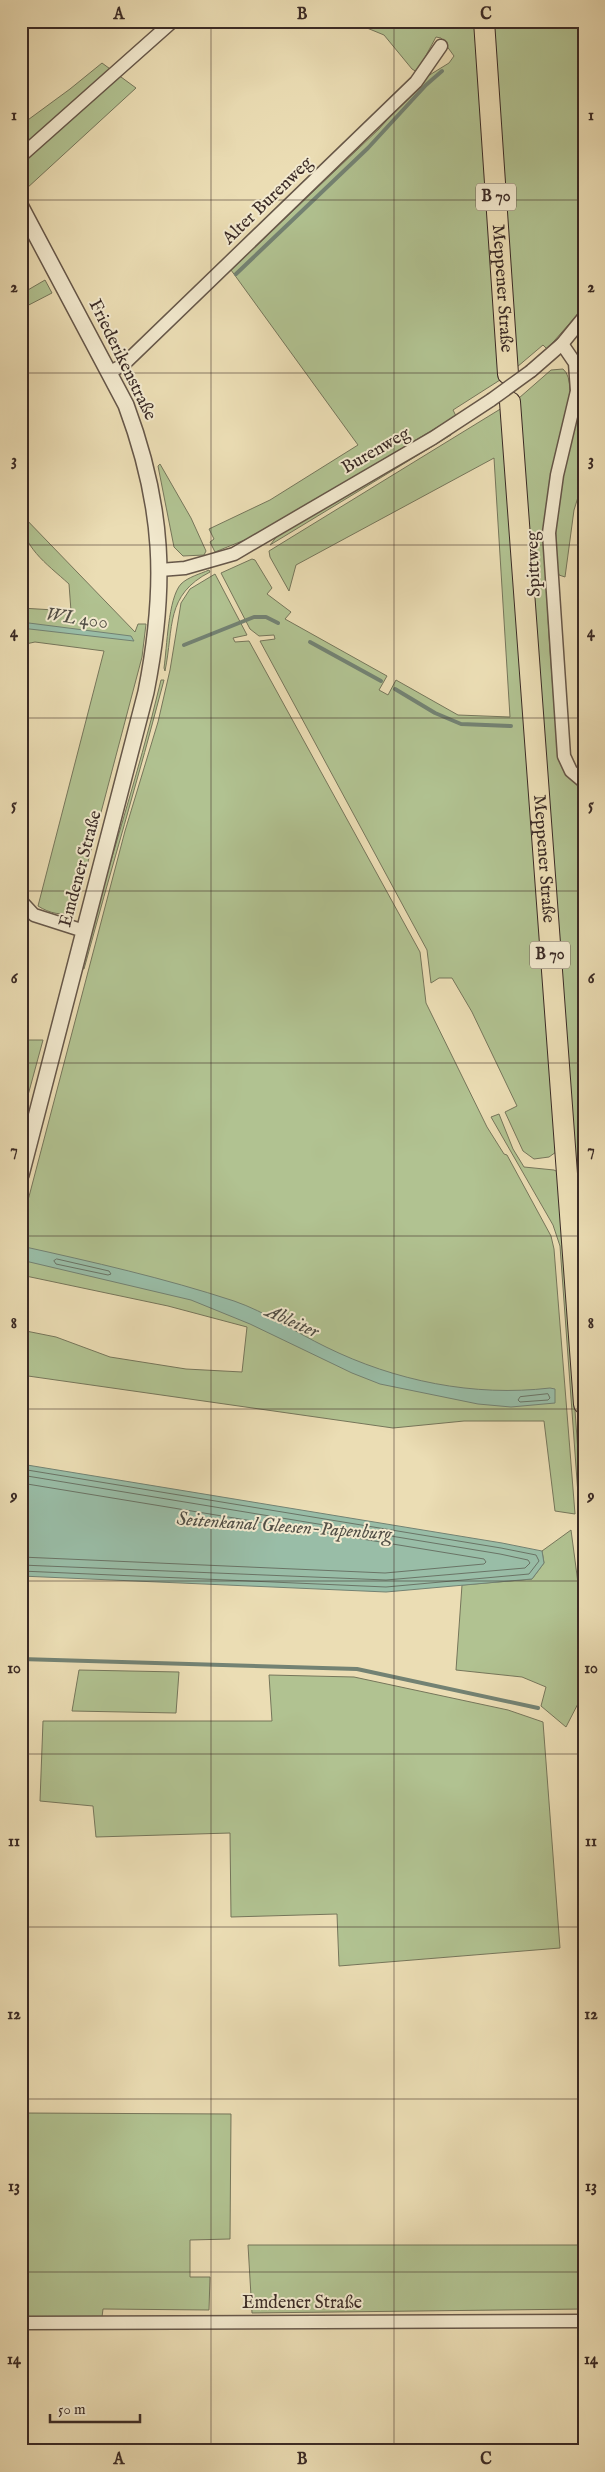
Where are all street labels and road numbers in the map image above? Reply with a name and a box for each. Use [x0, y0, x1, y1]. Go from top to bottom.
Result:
street label: Alter Burenweg [217, 152, 318, 251]
road number: B 70 [476, 183, 516, 210]
street label: Meppener Straße [486, 223, 518, 353]
street label: Friederikenstraße [83, 296, 161, 424]
street label: Burenweg [338, 422, 415, 480]
street label: Spittweg [521, 530, 547, 597]
street label: Meppener Straße [528, 794, 560, 924]
street label: Emdener Straße [54, 808, 108, 930]
road number: B 70 [530, 942, 570, 968]
street label: Emdener Straße [242, 2292, 362, 2315]

